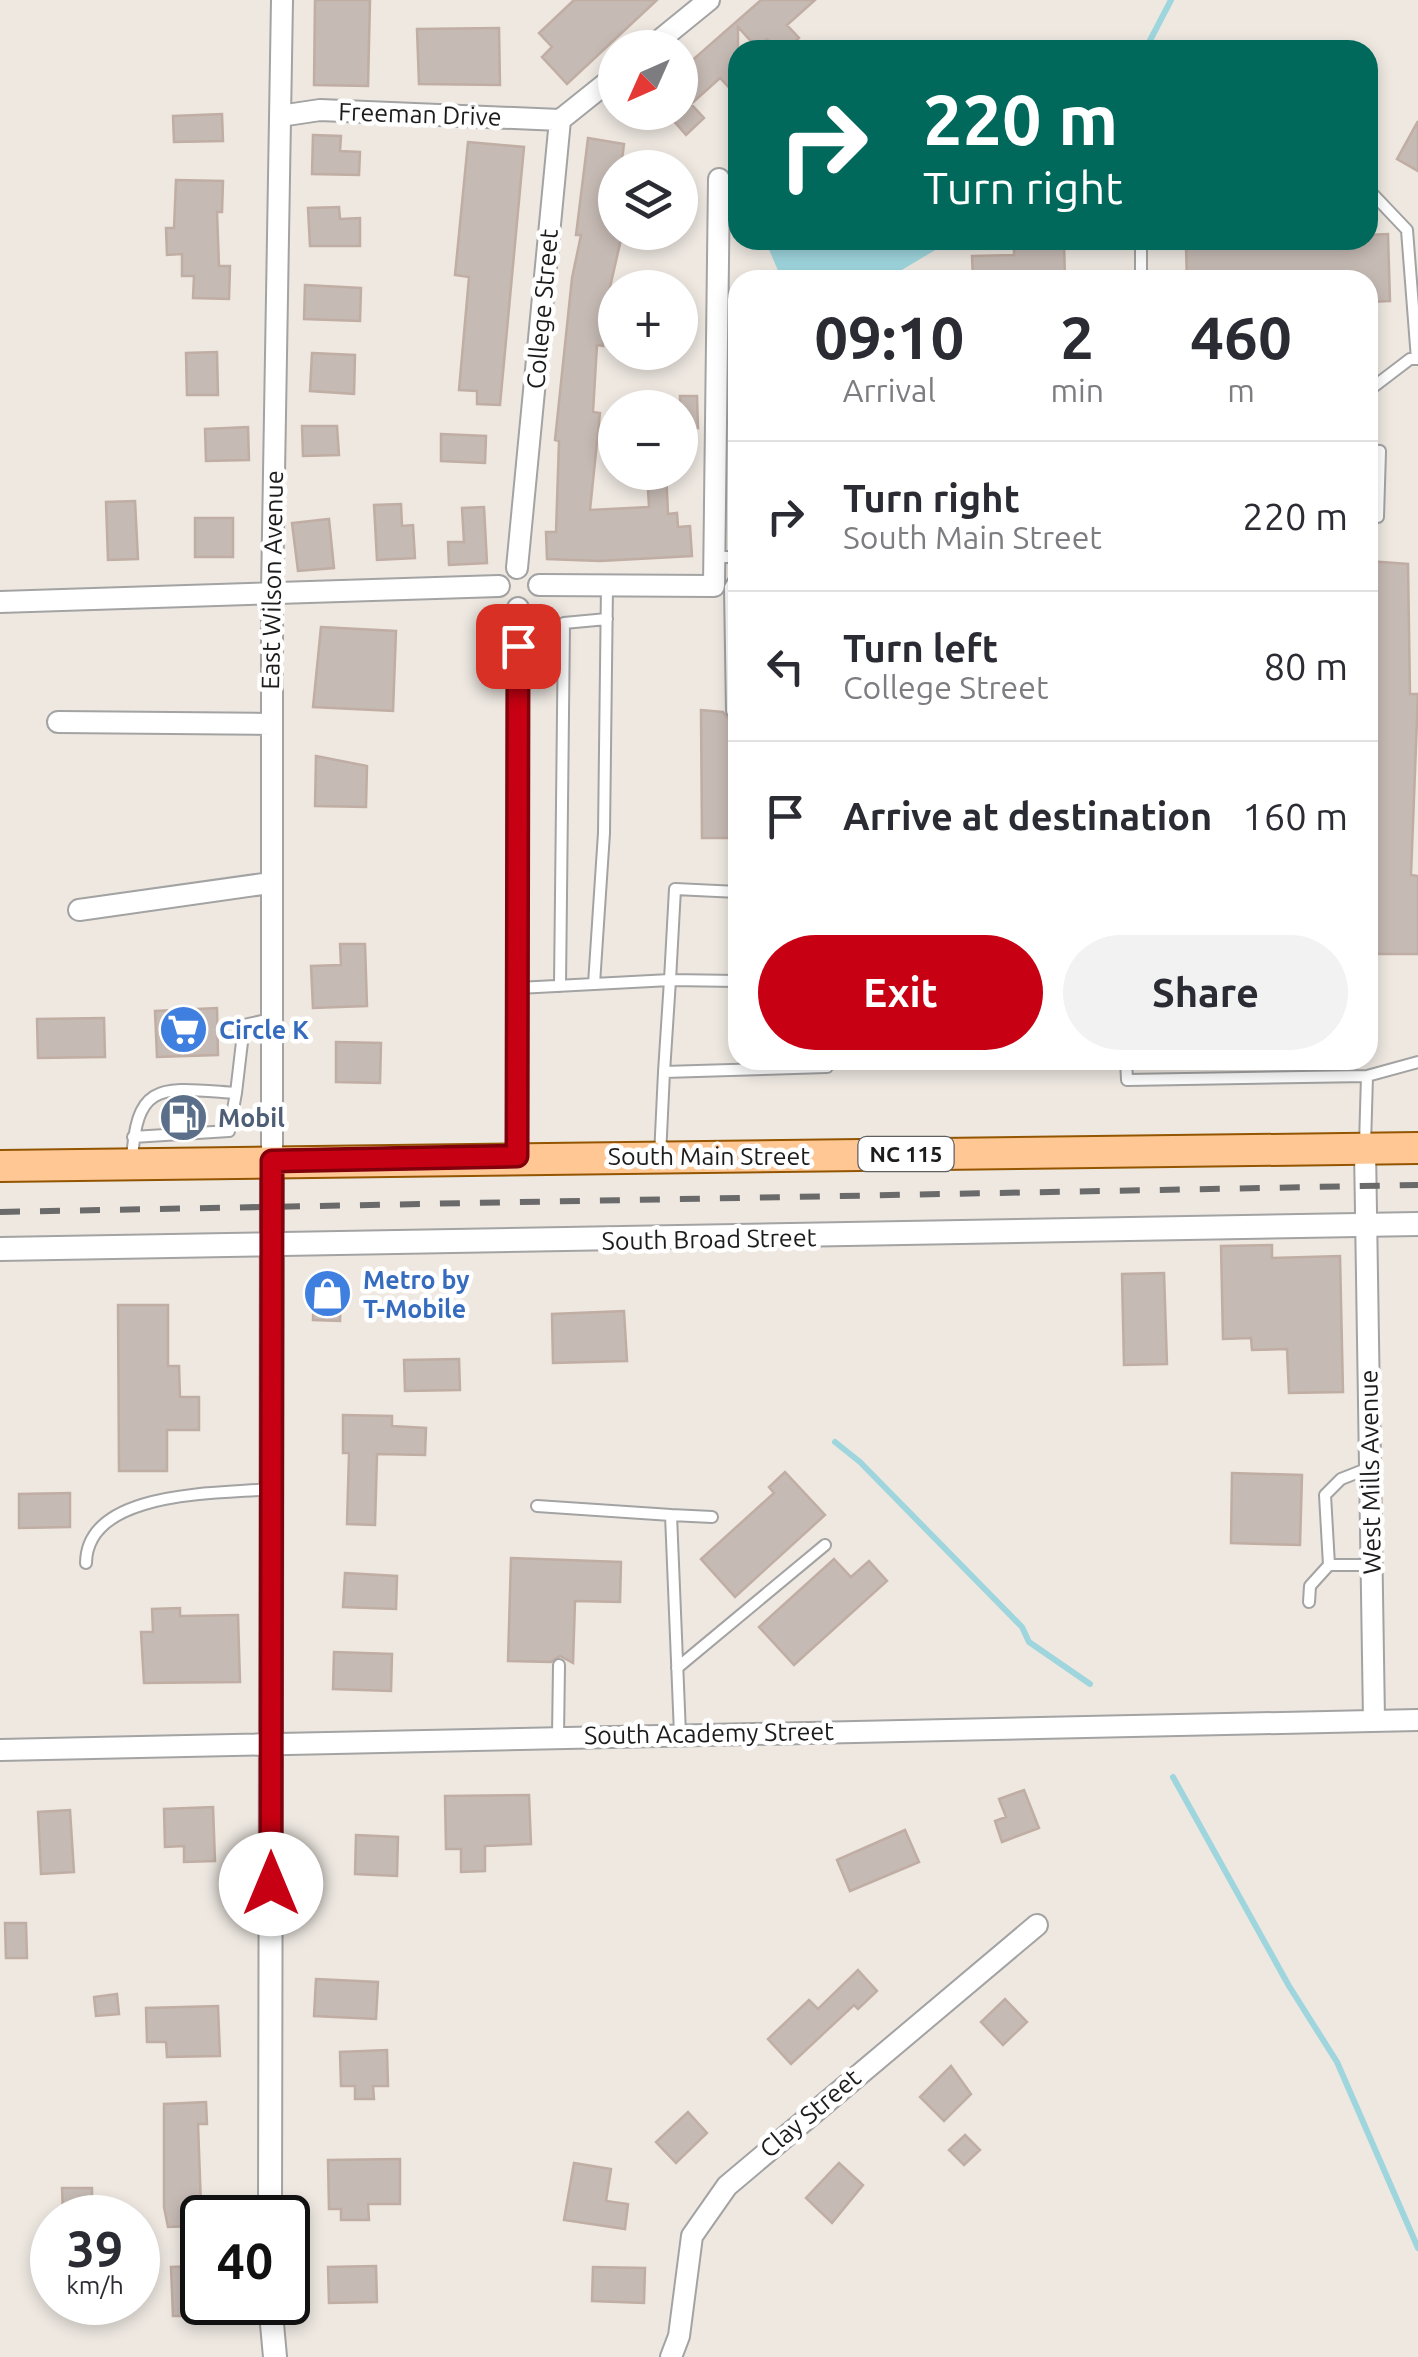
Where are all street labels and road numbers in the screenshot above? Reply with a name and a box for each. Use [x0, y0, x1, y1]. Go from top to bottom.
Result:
street label: Freeman Drive [338, 97, 502, 131]
street label: College Street [521, 228, 563, 390]
street label: East Wilson Avenue [256, 470, 288, 690]
road number: NC 115 [858, 1137, 954, 1171]
street label: South Main Street [608, 1142, 810, 1170]
street label: South Broad Street [601, 1223, 817, 1255]
street label: West Mills Avenue [1354, 1369, 1386, 1575]
street label: South Academy Street [584, 1717, 834, 1749]
street label: Clay Street [754, 2063, 866, 2163]

